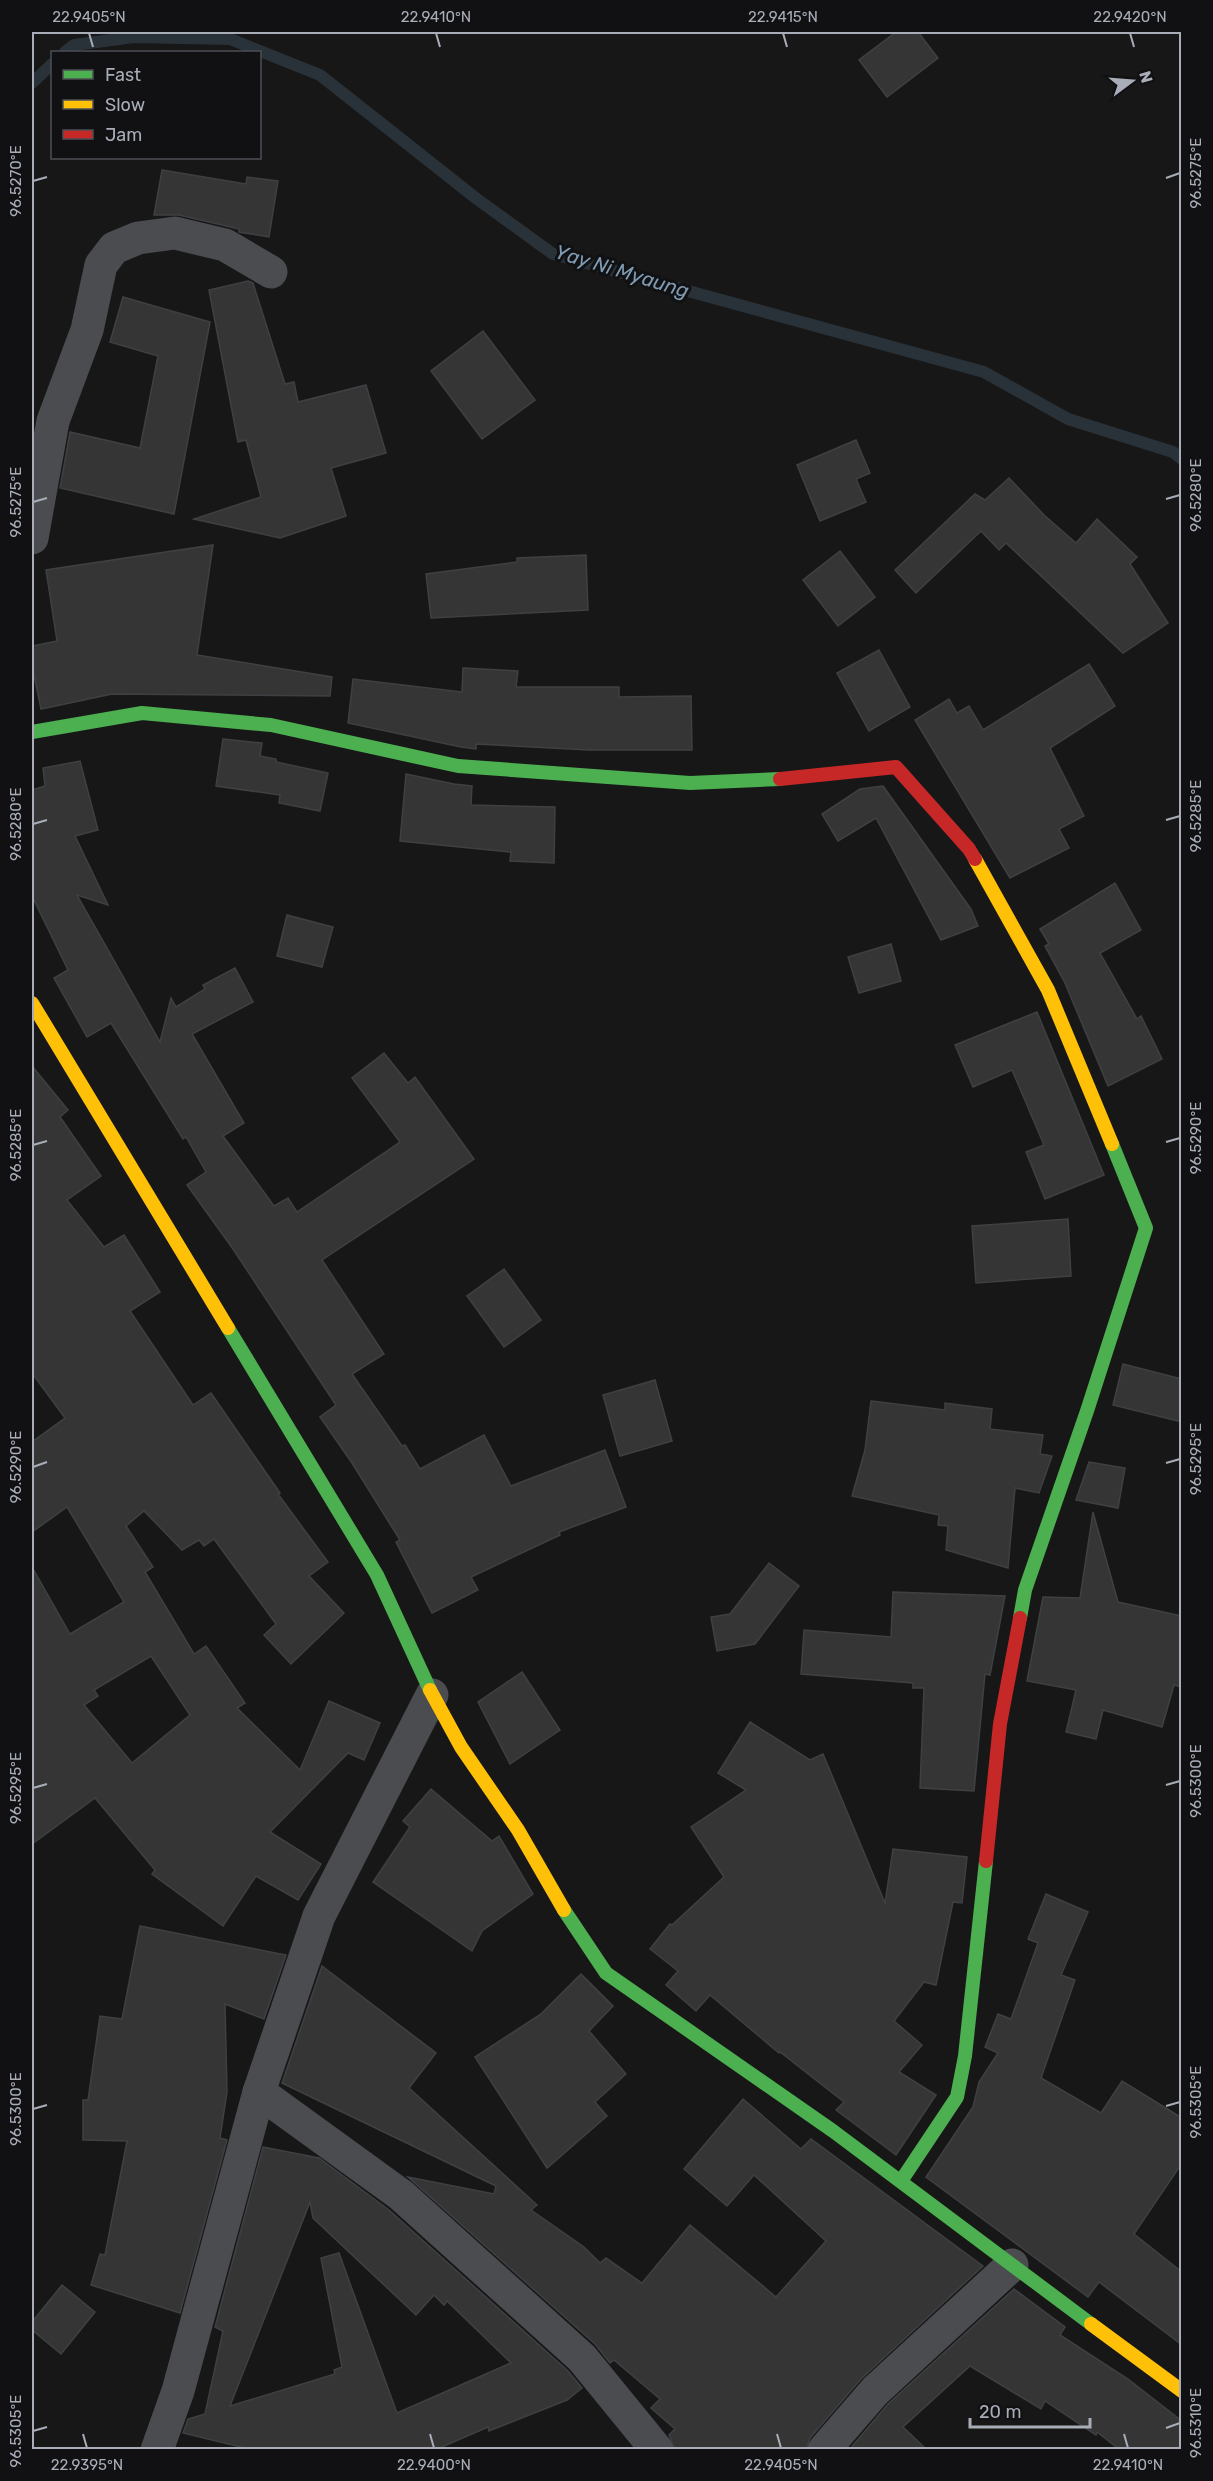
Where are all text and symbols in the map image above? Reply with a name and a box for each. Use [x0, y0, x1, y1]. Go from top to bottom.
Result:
text: 22.9405°N [52, 8, 126, 26]
text: 22.9410°N [401, 8, 471, 26]
text: 22.9415°N [748, 8, 818, 26]
text: 22.9420°N [1093, 8, 1167, 26]
legend [51, 51, 261, 159]
north arrow [1102, 51, 1162, 111]
text: Fast [105, 64, 141, 86]
text: N [1135, 69, 1157, 85]
text: Slow [105, 94, 145, 116]
text: Jam [105, 124, 142, 146]
text: 96.5275°E [1187, 138, 1205, 208]
text: 96.5270°E [7, 145, 25, 217]
water label: Yay Ni Myaung [552, 239, 692, 303]
text: 96.5280°E [1187, 458, 1205, 532]
text: 96.5275°E [7, 467, 25, 537]
text: 96.5285°E [1187, 780, 1205, 852]
text: 96.5280°E [7, 787, 25, 861]
text: 96.5290°E [1187, 1102, 1205, 1174]
text: 96.5285°E [7, 1109, 25, 1181]
text: 96.5295°E [1187, 1423, 1205, 1495]
text: 96.5290°E [7, 1431, 25, 1503]
text: 96.5300°E [1187, 1744, 1205, 1818]
text: 96.5295°E [7, 1752, 25, 1824]
text: 96.5305°E [1187, 2066, 1205, 2138]
text: 96.5300°E [7, 2072, 25, 2146]
text: 96.5310°E [1187, 2388, 1205, 2458]
scale bar [970, 2391, 1090, 2429]
text: 96.5305°E [7, 2395, 25, 2467]
text: 20 m [979, 2401, 1021, 2423]
text: 22.9395°N [51, 2456, 123, 2474]
text: 22.9400°N [397, 2456, 471, 2474]
text: 22.9405°N [744, 2456, 818, 2474]
text: 22.9410°N [1093, 2456, 1163, 2474]

